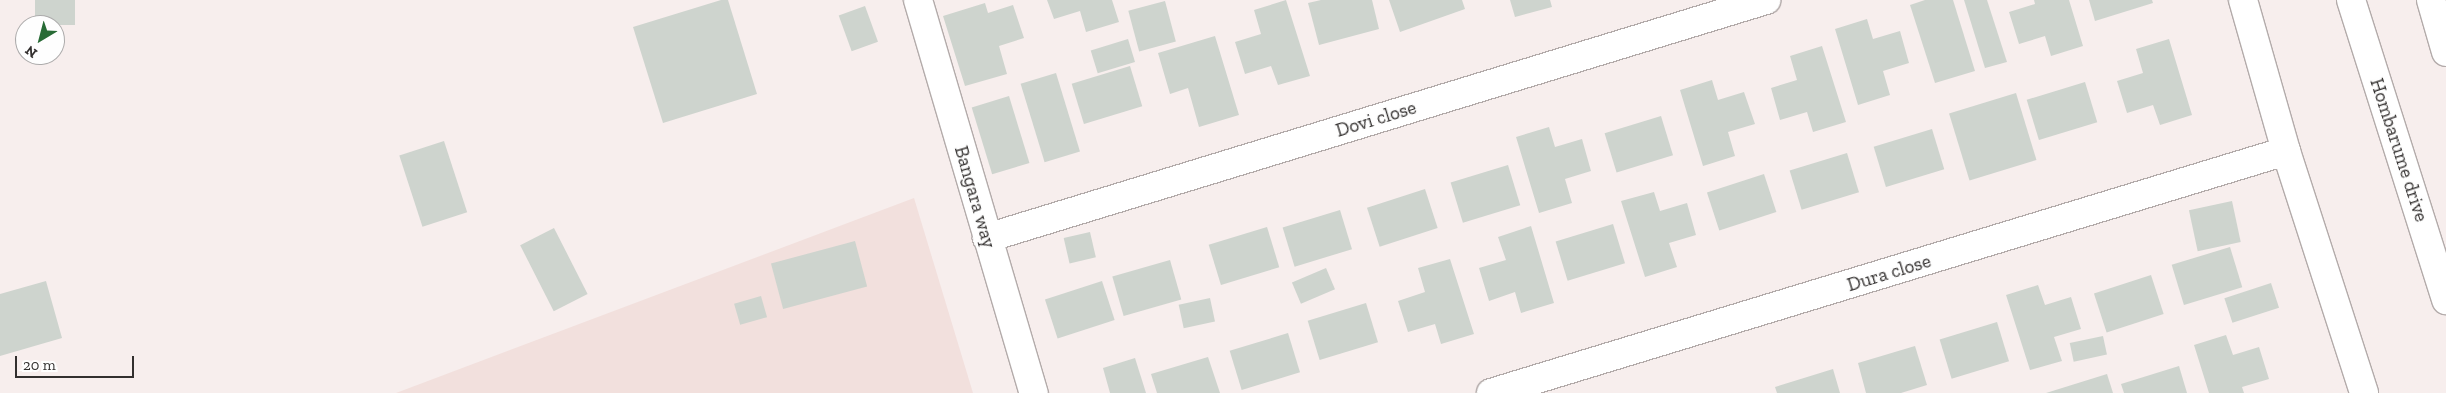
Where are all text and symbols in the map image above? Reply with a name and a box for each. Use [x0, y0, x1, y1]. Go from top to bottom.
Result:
north arrow [15, 15, 65, 65]
text: N [22, 42, 41, 62]
street label: Hombarume drive [2365, 75, 2433, 225]
street label: Dovi close [1333, 96, 1419, 142]
street label: Bangara way [949, 143, 1001, 251]
street label: Dura close [1844, 249, 1934, 297]
scale bar [18, 346, 136, 378]
text: 20 m [23, 356, 56, 374]

